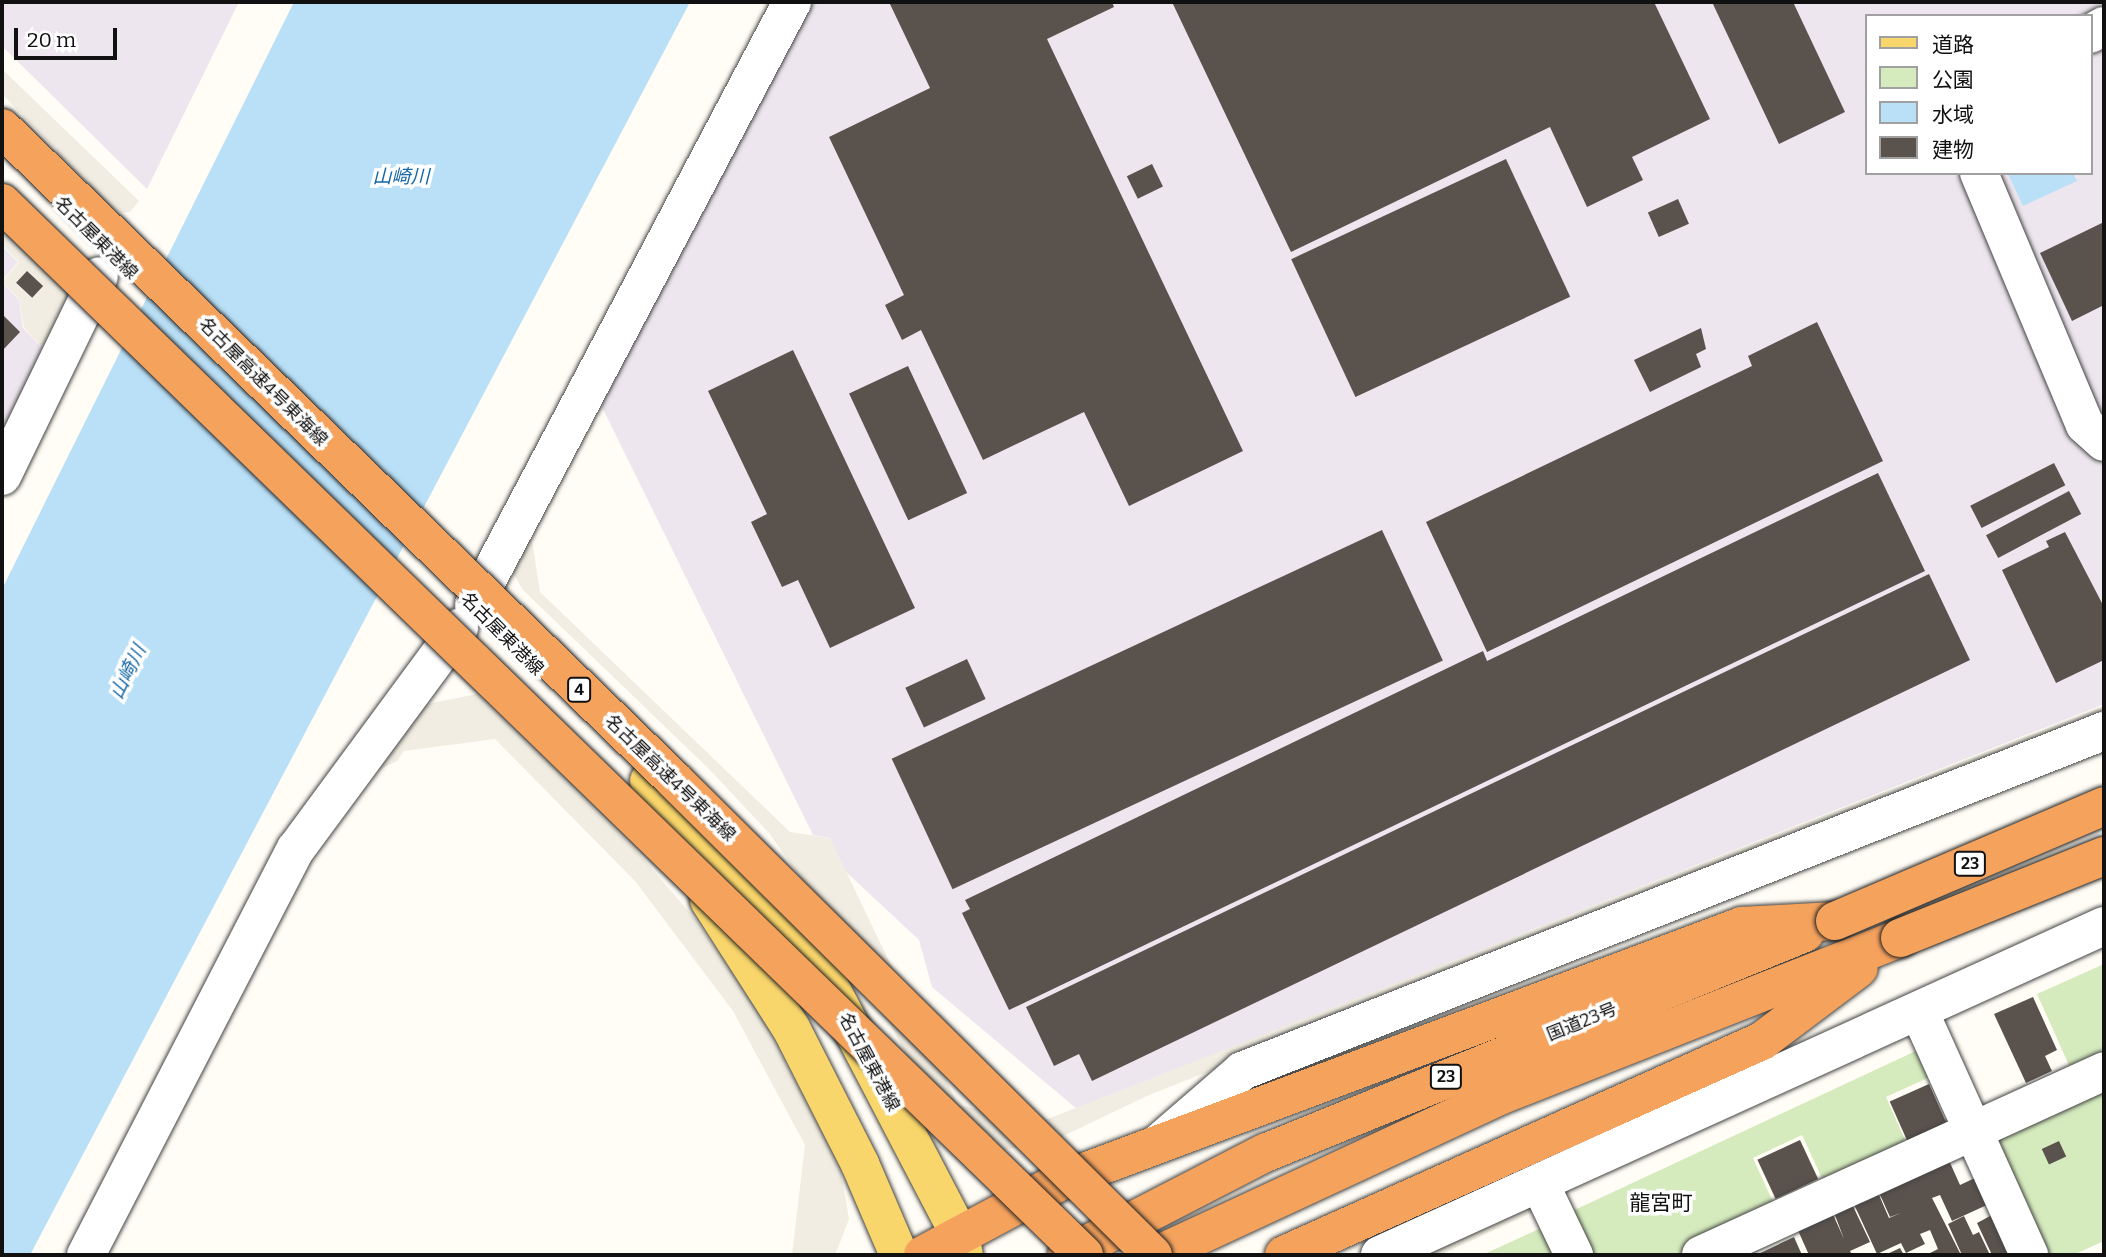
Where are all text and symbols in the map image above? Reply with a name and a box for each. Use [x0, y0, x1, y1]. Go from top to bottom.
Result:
scale bar [18, 14, 121, 58]
legend [1864, 14, 2092, 175]
text: 20 m [27, 27, 76, 53]
text: 道路 [1932, 32, 1974, 58]
text: 公園 [1932, 67, 1974, 93]
text: 水域 [1932, 102, 1974, 128]
text: 建物 [1932, 137, 1974, 163]
water label: 山崎川 [373, 166, 429, 188]
street label: 名古屋東港線 [50, 192, 142, 284]
street label: 名古屋高速4号東海線 [194, 313, 332, 451]
street label: 名古屋東港線 [456, 588, 548, 680]
water label: 山崎川 [105, 641, 151, 703]
road number: 4 [567, 678, 591, 702]
street label: 名古屋高速4号東海線 [600, 710, 740, 846]
road number: 23 [1952, 852, 1988, 876]
street label: 国道23号 [1544, 998, 1620, 1046]
street label: 名古屋東港線 [834, 1009, 904, 1115]
road number: 23 [1428, 1064, 1464, 1090]
district label: 龍宮町 [1630, 1190, 1692, 1216]

